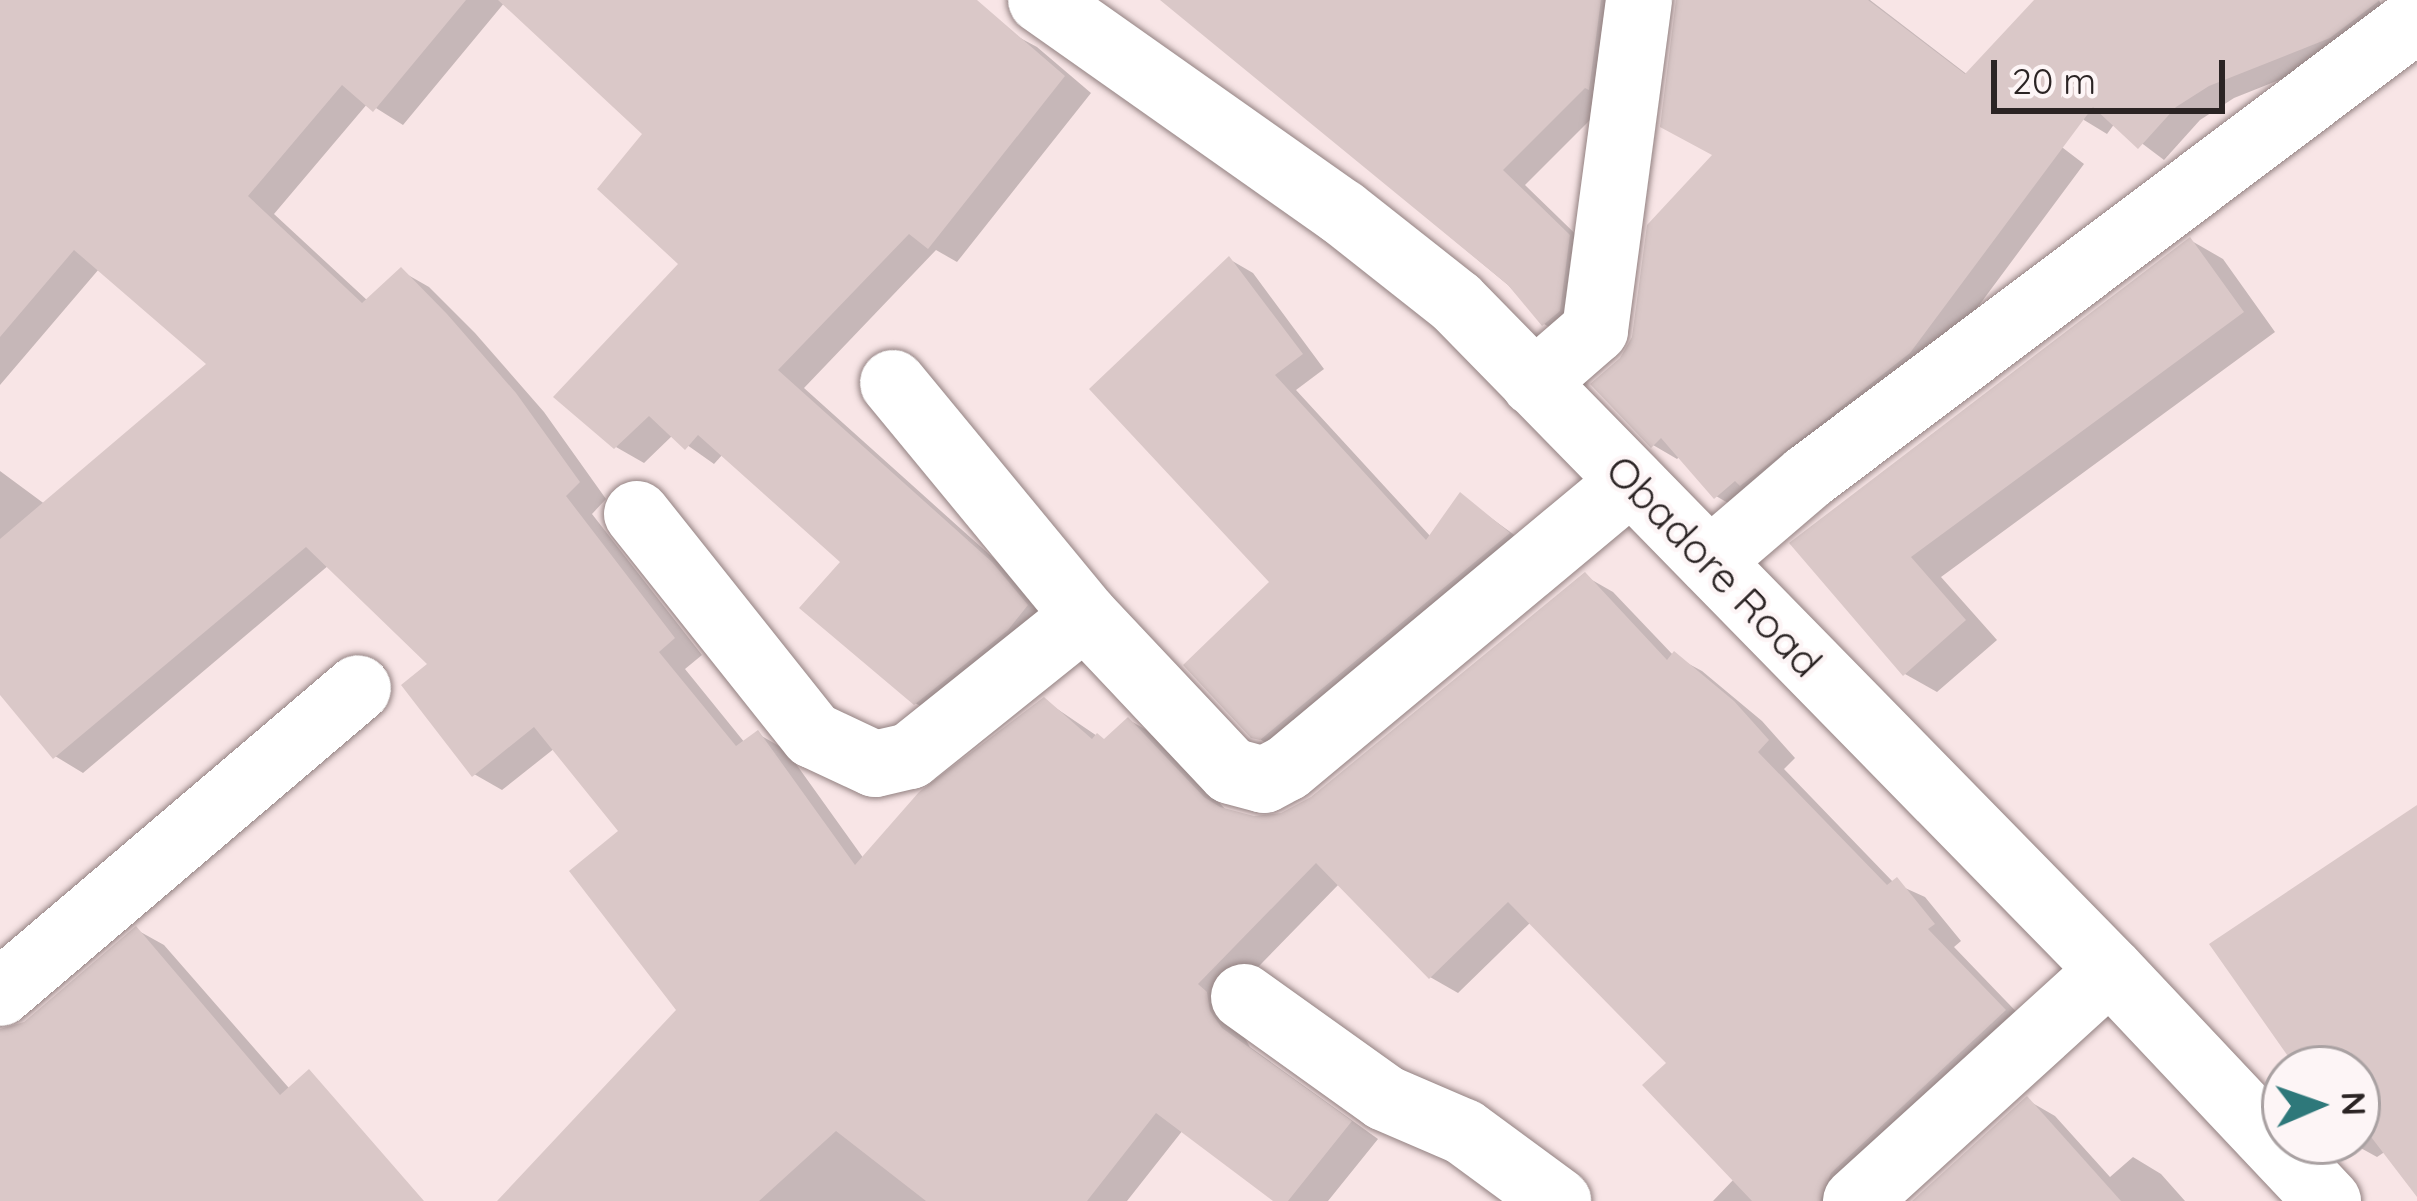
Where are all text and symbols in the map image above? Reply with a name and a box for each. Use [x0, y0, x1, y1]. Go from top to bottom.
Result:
scale bar [1997, 36, 2231, 110]
text: 20 m [2012, 58, 2096, 103]
street label: Obadore Road [1596, 445, 1832, 687]
north arrow [2261, 1045, 2381, 1165]
text: N [2334, 1091, 2375, 1117]

